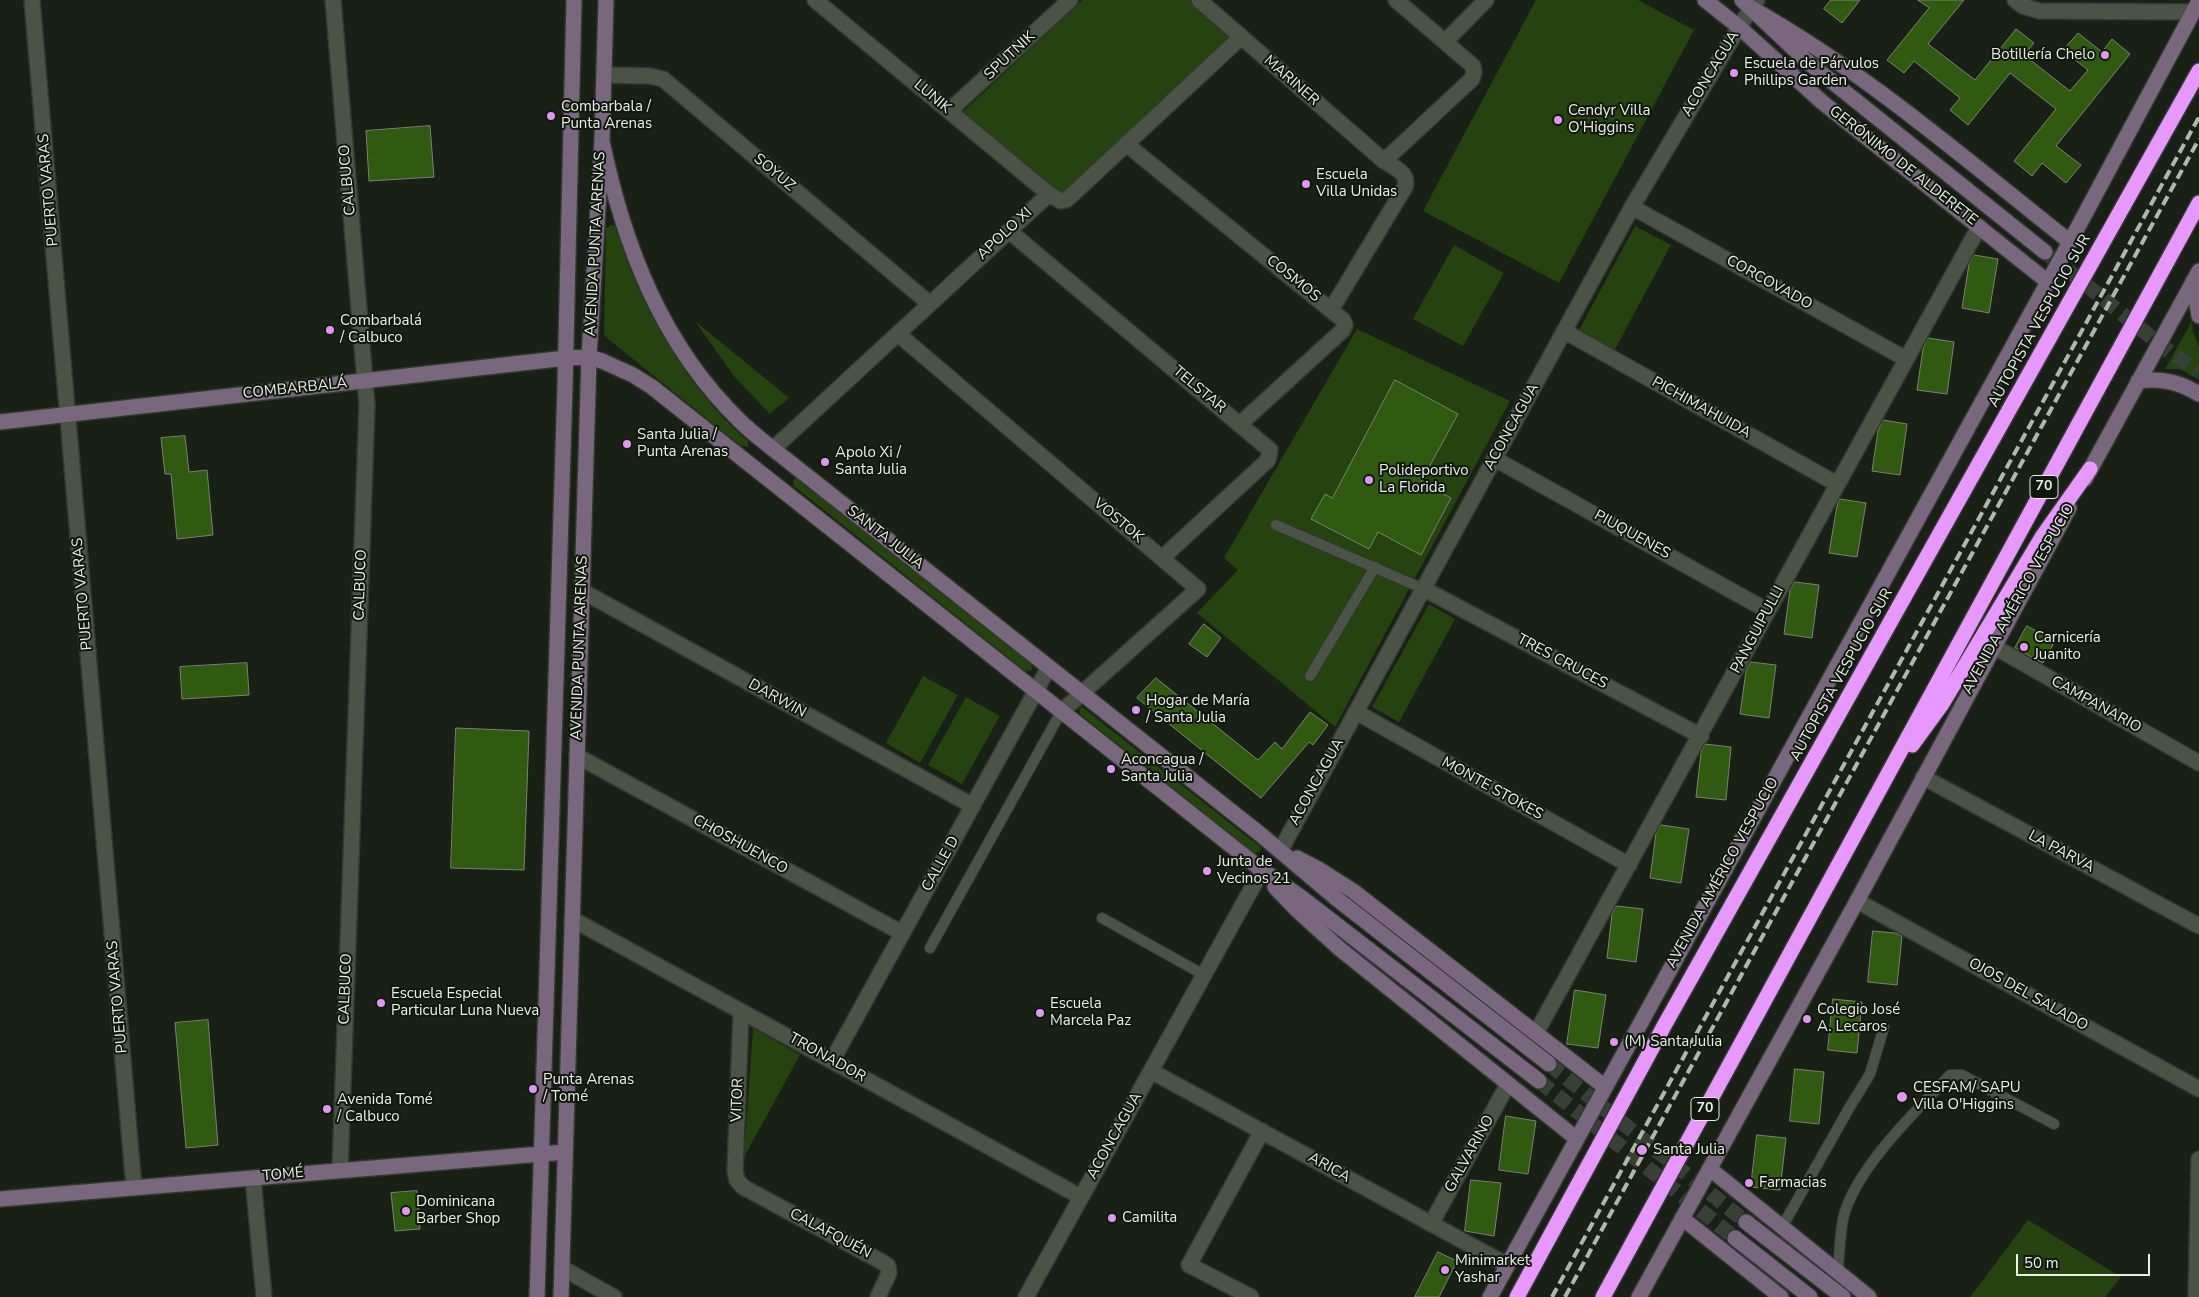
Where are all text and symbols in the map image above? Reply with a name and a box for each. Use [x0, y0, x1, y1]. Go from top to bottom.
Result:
street label: SPUTNIK [981, 28, 1039, 84]
street label: ACONCAGUA [1678, 28, 1744, 120]
place label: Botillería Chelo [1991, 46, 2095, 64]
marker: Botillería Chelo [2099, 49, 2111, 61]
street label: MARINER [1260, 52, 1322, 110]
place label: Escuela de Párvulos Phillips Garden [1744, 55, 1879, 90]
marker: Escuela de Párvulos Phillips Garden [1728, 67, 1740, 79]
street label: LUNIK [910, 76, 954, 118]
place label: Combarbala / Punta Arenas [561, 98, 652, 133]
place label: Cendyr Villa O'Higgins [1568, 102, 1650, 137]
street label: GERÓNIMO DE ALDERETE [1825, 102, 1981, 230]
marker: Combarbala / Punta Arenas [545, 110, 557, 122]
marker: Cendyr Villa O'Higgins [1552, 114, 1564, 126]
street label: PUERTO VARAS [35, 133, 63, 247]
street label: CALBUCO [336, 144, 360, 216]
street label: SOYUZ [750, 150, 798, 196]
street label: AVENIDA PUNTA ARENAS [582, 151, 610, 337]
place label: Escuela Villa Unidas [1316, 166, 1397, 201]
marker: Escuela Villa Unidas [1300, 178, 1312, 190]
street label: APOLO XI [974, 204, 1036, 264]
street label: AUTOPISTA VESPUCIO SUR [1985, 231, 2095, 411]
street label: COSMOS [1262, 252, 1324, 306]
street label: CORCOVADO [1723, 252, 1815, 314]
place label: Combarbalá / Calbuco [340, 312, 422, 347]
marker: Combarbalá / Calbuco [324, 324, 336, 336]
street label: TELSTAR [1169, 363, 1229, 417]
street label: PICHIMAHUIDA [1648, 373, 1754, 443]
street label: COMBARBALÁ [242, 375, 348, 403]
street label: ACONCAGUA [1481, 380, 1543, 474]
place label: Santa Julia / Punta Arenas [637, 426, 728, 461]
marker: Santa Julia / Punta Arenas [621, 438, 633, 450]
place label: Apolo Xi / Santa Julia [835, 444, 907, 479]
marker: Apolo Xi / Santa Julia [819, 456, 831, 468]
place label: Polideportivo La Florida [1379, 462, 1469, 497]
marker: Polideportivo La Florida [1363, 474, 1375, 486]
road number: 70 [2030, 476, 2058, 498]
street label: VOSTOK [1089, 495, 1147, 547]
street label: AVENIDA AMÉRICO VESPUCIO [1959, 500, 2079, 698]
street label: SANTA JULIA [843, 502, 927, 574]
street label: PIUQUENES [1591, 507, 1673, 563]
street label: PUERTO VARAS [69, 537, 97, 651]
street label: CALBUCO [351, 549, 371, 621]
street label: AVENIDA PUNTA ARENAS [568, 555, 592, 741]
street label: PANGUIPULLI [1727, 583, 1789, 677]
street label: AUTOPISTA VESPUCIO SUR [1787, 585, 1897, 765]
place label: Carnicería Juanito [2034, 629, 2101, 664]
street label: TRES CRUCES [1514, 631, 1610, 693]
marker: Carnicería Juanito [2018, 641, 2030, 653]
street label: CAMPANARIO [2048, 673, 2144, 737]
street label: DARWIN [745, 676, 809, 722]
place label: Hogar de María / Santa Julia [1146, 692, 1250, 727]
marker: Hogar de María / Santa Julia [1130, 704, 1142, 716]
street label: ACONCAGUA [1286, 735, 1348, 829]
place label: Aconcagua / Santa Julia [1121, 751, 1204, 786]
street label: MONTE STOKES [1438, 754, 1546, 824]
marker: Aconcagua / Santa Julia [1105, 763, 1117, 775]
street label: AVENIDA AMÉRICO VESPUCIO [1663, 774, 1783, 972]
street label: CHOSHUENCO [689, 812, 791, 878]
street label: LA PARVA [2025, 827, 2097, 877]
street label: CALLE D [918, 833, 964, 895]
place label: Junta de Vecinos 21 [1217, 853, 1291, 888]
marker: Junta de Vecinos 21 [1201, 865, 1213, 877]
street label: PUERTO VARAS [104, 940, 132, 1054]
street label: CALBUCO [336, 953, 356, 1025]
street label: OJOS DEL SALADO [1965, 955, 2091, 1035]
place label: Escuela Especial Particular Luna Nueva [391, 985, 539, 1020]
place label: Escuela Marcela Paz [1050, 995, 1131, 1030]
marker: Escuela Especial Particular Luna Nueva [375, 997, 387, 1009]
place label: Colegio José A. Lecaros [1817, 1001, 1900, 1036]
marker: Escuela Marcela Paz [1034, 1007, 1046, 1019]
marker: Colegio José A. Lecaros [1801, 1013, 1813, 1025]
street label: TRONADOR [785, 1029, 869, 1087]
place label: (M) Santa Julia [1624, 1033, 1722, 1051]
marker: (M) Santa Julia [1608, 1036, 1620, 1048]
place label: Punta Arenas / Tomé [543, 1071, 634, 1106]
street label: VITOR [728, 1078, 748, 1122]
place label: CESFAM/ SAPU Villa O'Higgins [1913, 1079, 2021, 1114]
marker: Punta Arenas / Tomé [527, 1083, 539, 1095]
street label: ACONCAGUA [1084, 1089, 1146, 1183]
marker: CESFAM/ SAPU Villa O'Higgins [1895, 1090, 1909, 1104]
place label: Avenida Tomé / Calbuco [337, 1091, 433, 1126]
road number: 70 [1691, 1098, 1719, 1120]
marker: Avenida Tomé / Calbuco [321, 1103, 333, 1115]
street label: GALVARINO [1441, 1112, 1499, 1196]
place label: Santa Julia [1653, 1141, 1725, 1159]
marker: Santa Julia [1635, 1143, 1649, 1157]
street label: ARICA [1305, 1149, 1353, 1187]
street label: TOMÉ [262, 1164, 304, 1186]
place label: Farmacias [1759, 1174, 1827, 1192]
marker: Farmacias [1743, 1177, 1755, 1189]
place label: Dominicana Barber Shop [416, 1193, 500, 1228]
marker: Dominicana Barber Shop [400, 1205, 412, 1217]
street label: CALAFQUÉN [786, 1205, 874, 1263]
place label: Camilita [1122, 1209, 1177, 1227]
marker: Camilita [1106, 1212, 1118, 1224]
scale bar [2019, 1244, 2153, 1276]
place label: Minimarket Yashar [1455, 1252, 1530, 1287]
text: 50 m [2024, 1253, 2059, 1273]
marker: Minimarket Yashar [1439, 1264, 1451, 1276]

